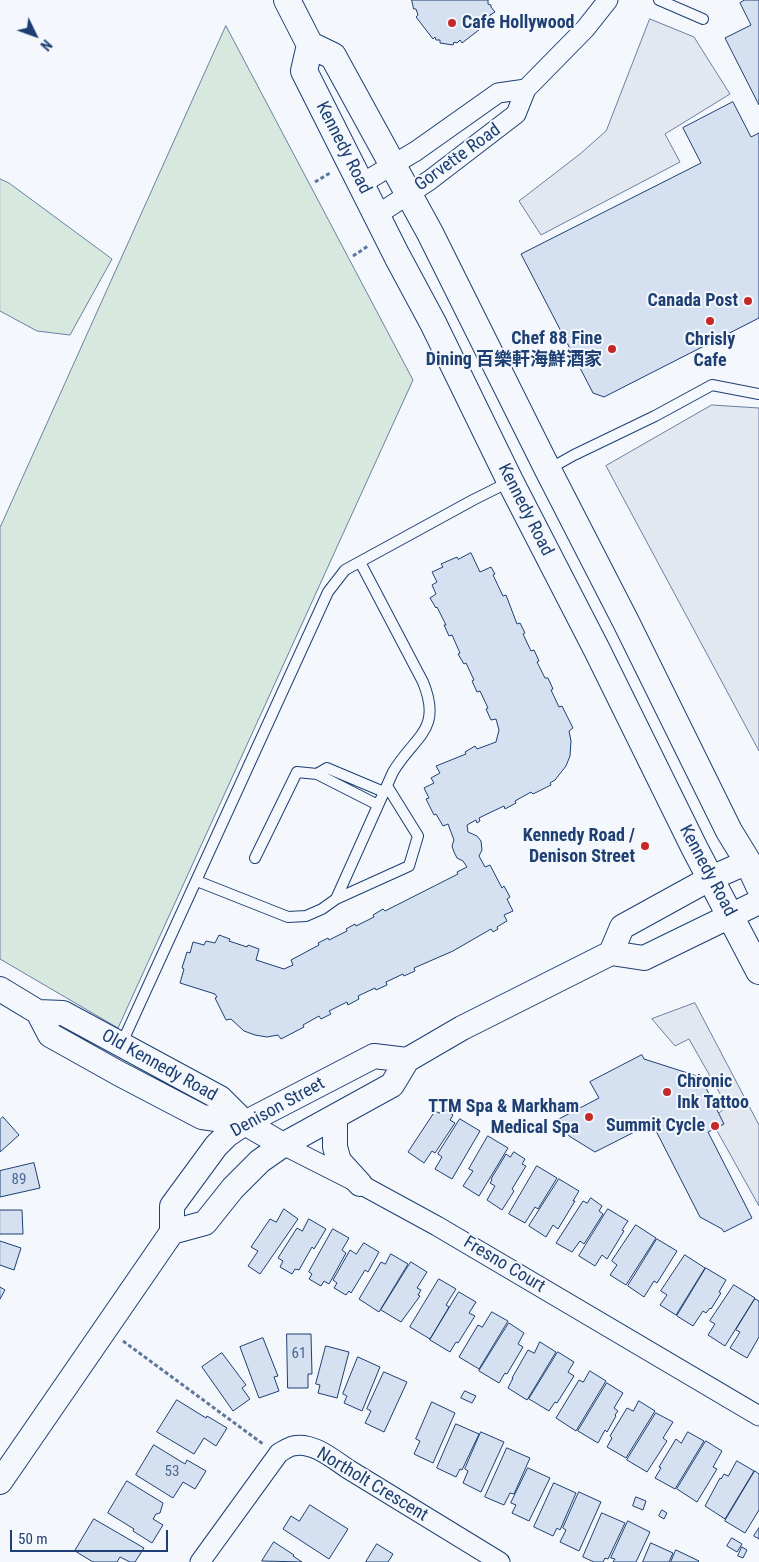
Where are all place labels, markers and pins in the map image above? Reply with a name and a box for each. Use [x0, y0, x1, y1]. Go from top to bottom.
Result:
place label: Cafe Hollywood [462, 12, 575, 34]
marker: Cafe Hollywood [446, 17, 458, 29]
place label: Canada Post [648, 290, 738, 312]
marker: Canada Post [742, 295, 754, 307]
marker: Chrisly Cafe [704, 315, 716, 327]
place label: Chef 88 Fine Dining 百樂軒海鮮酒家 [426, 328, 602, 370]
place label: Chrisly Cafe [685, 329, 735, 372]
marker: Chef 88 Fine Dining 百樂軒海鮮酒家 [606, 343, 618, 355]
place label: Kennedy Road / Denison Street [523, 825, 635, 868]
marker: Kennedy Road / Denison Street [639, 840, 651, 852]
place label: Chronic Ink Tattoo [677, 1071, 749, 1114]
marker: Chronic Ink Tattoo [661, 1086, 673, 1098]
place label: TTM Spa & Markham Medical Spa [428, 1096, 579, 1138]
marker: TTM Spa & Markham Medical Spa [583, 1111, 595, 1123]
place label: Summit Cycle [606, 1115, 705, 1137]
marker: Summit Cycle [709, 1120, 721, 1132]

